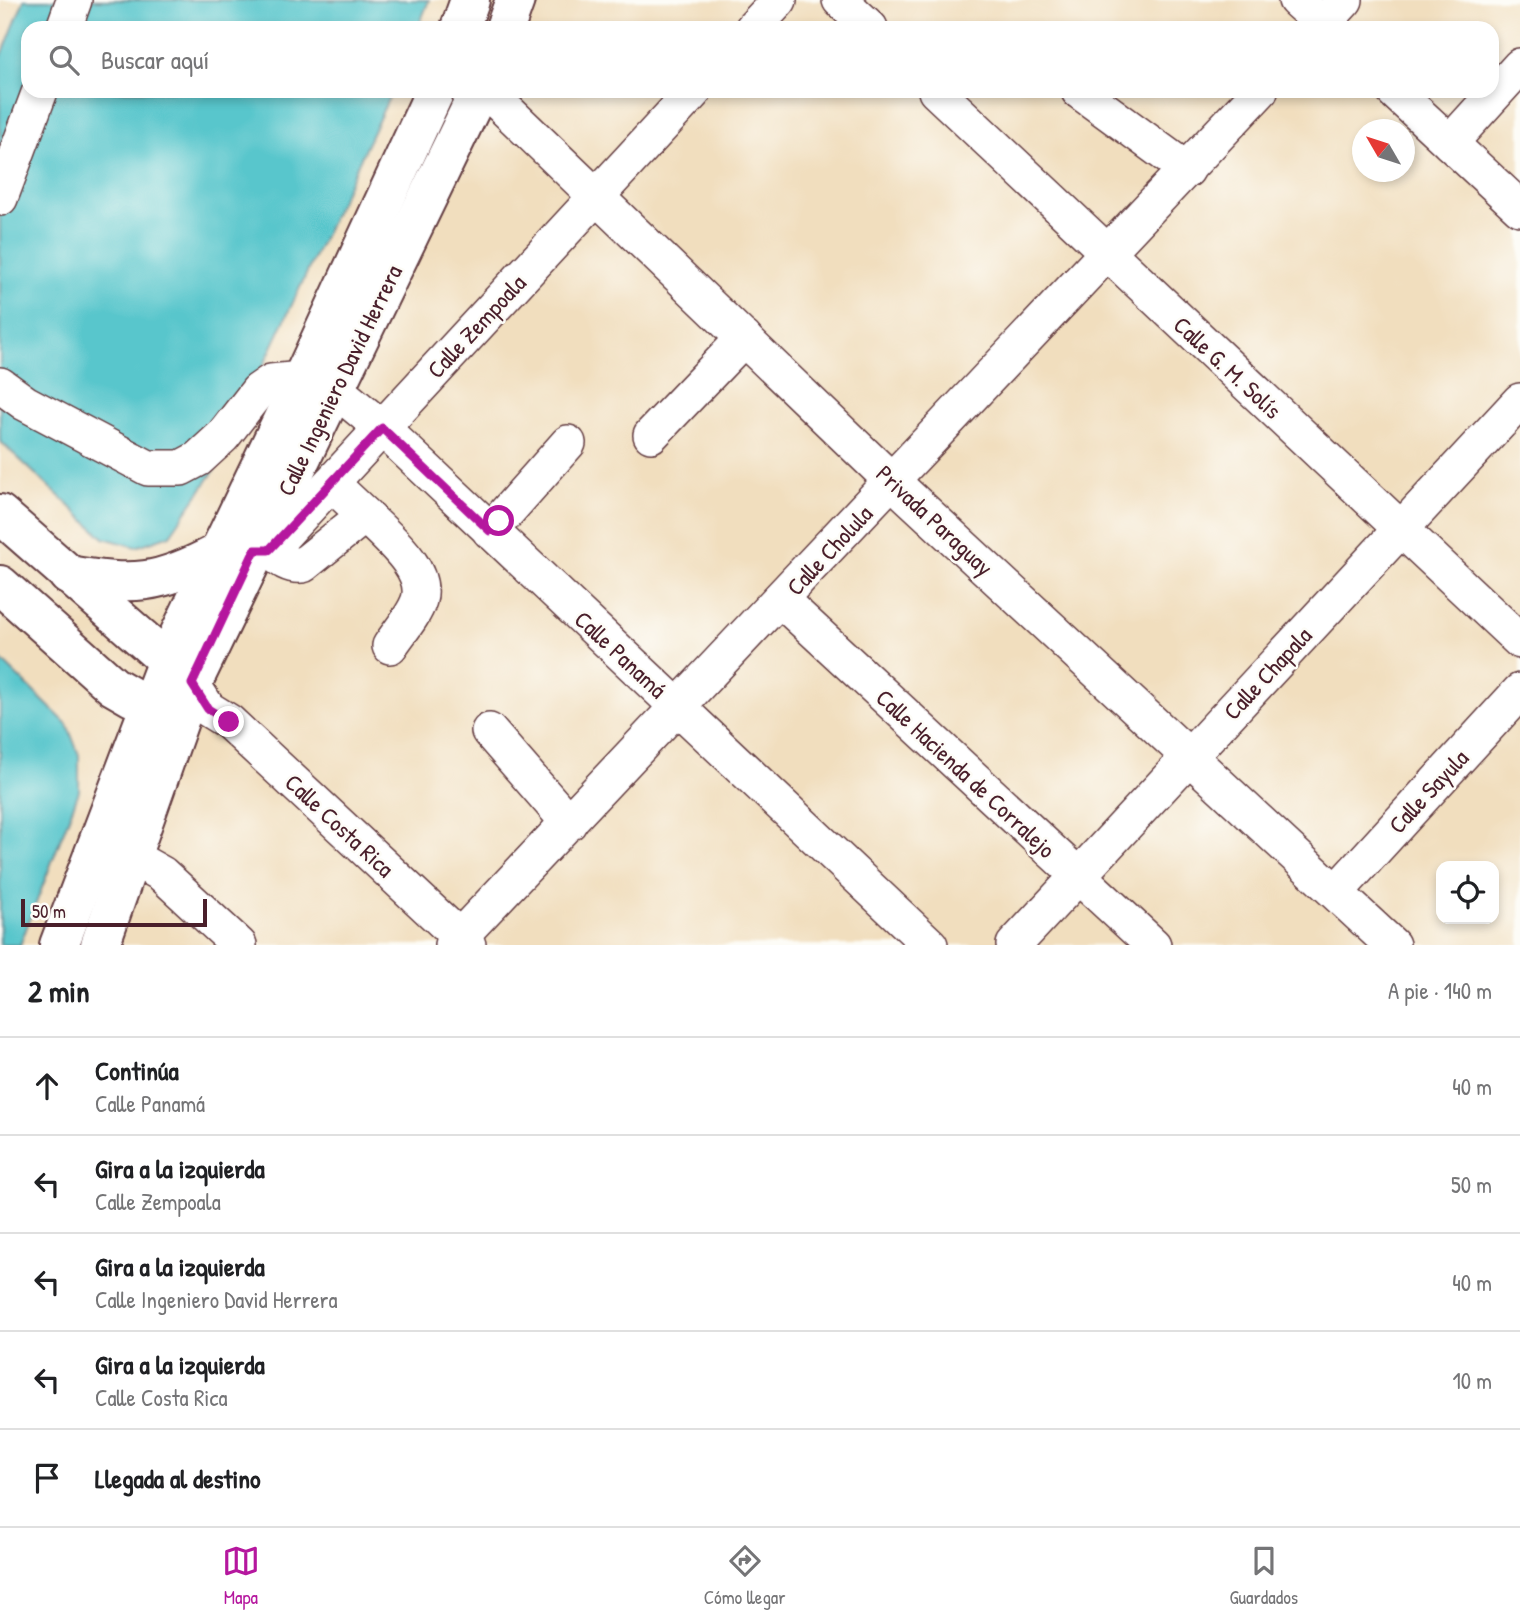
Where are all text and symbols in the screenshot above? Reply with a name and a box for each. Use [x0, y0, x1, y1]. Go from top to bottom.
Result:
search box [21, 21, 1499, 98]
icon: search [45, 41, 83, 79]
text: Buscar aquí [101, 42, 209, 77]
north arrow [1352, 119, 1415, 182]
street label: Calle Ingeniero David Herrera [269, 259, 409, 501]
street label: Calle Zempoala [420, 267, 532, 385]
street label: Calle G. M. Solís [1167, 309, 1289, 425]
street label: Privada Paraguay [870, 458, 1000, 582]
street label: Calle Cholula [779, 498, 879, 602]
route start [483, 505, 514, 536]
street label: Calle Panamá [568, 603, 674, 705]
street label: Calle Chapala [1216, 620, 1318, 726]
street label: Calle Hacienda de Corralejo [869, 681, 1063, 865]
route end [213, 706, 244, 737]
street label: Calle Sayula [1381, 742, 1475, 840]
street label: Calle Costa Rica [279, 766, 401, 884]
map controls [1436, 861, 1499, 924]
button: locate [1436, 861, 1499, 924]
scale bar [21, 896, 206, 928]
text: 50 m [32, 898, 66, 924]
text: 2 min [28, 971, 90, 1011]
text: A pie · 140 m [1388, 975, 1492, 1006]
text: Continúa [95, 1053, 179, 1088]
icon: ahead [28, 1067, 66, 1105]
text: 40 m [1452, 1071, 1492, 1102]
text: Calle Panamá [95, 1088, 205, 1119]
text: Gira a la izquierda [95, 1151, 265, 1186]
icon: left [28, 1165, 66, 1203]
text: 50 m [1451, 1169, 1492, 1200]
text: Calle Zempoala [95, 1186, 221, 1217]
text: Gira a la izquierda [95, 1249, 265, 1284]
icon: left [28, 1263, 66, 1301]
text: 40 m [1452, 1267, 1492, 1298]
text: Calle Ingeniero David Herrera [95, 1284, 338, 1315]
text: Gira a la izquierda [95, 1347, 265, 1382]
icon: left [28, 1361, 66, 1399]
text: 10 m [1452, 1365, 1492, 1396]
text: Calle Costa Rica [95, 1382, 227, 1413]
icon: arrive [28, 1459, 66, 1497]
text: Llegada al destino [95, 1461, 261, 1496]
tab: Mapa [222, 1542, 260, 1610]
tab: Cómo llegar [704, 1542, 786, 1610]
tab: Guardados [1229, 1542, 1298, 1610]

